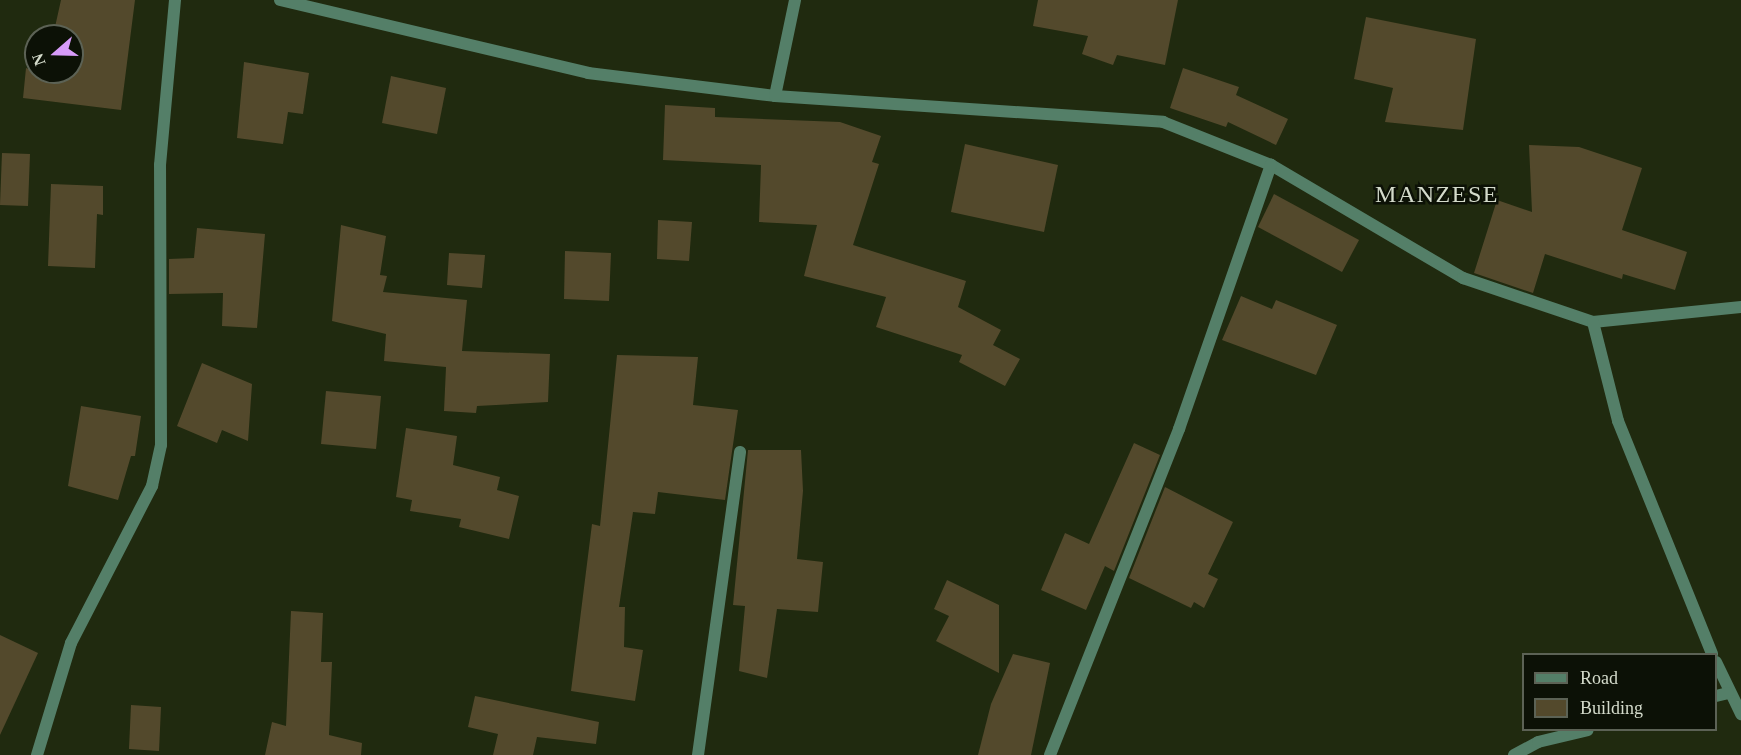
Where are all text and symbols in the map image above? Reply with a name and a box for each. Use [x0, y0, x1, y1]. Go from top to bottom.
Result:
north arrow [24, 24, 84, 84]
text: N [29, 51, 48, 68]
district label: MANZESE [1375, 181, 1499, 209]
legend [1522, 653, 1717, 731]
text: Road [1580, 668, 1618, 688]
text: Building [1580, 698, 1643, 718]

